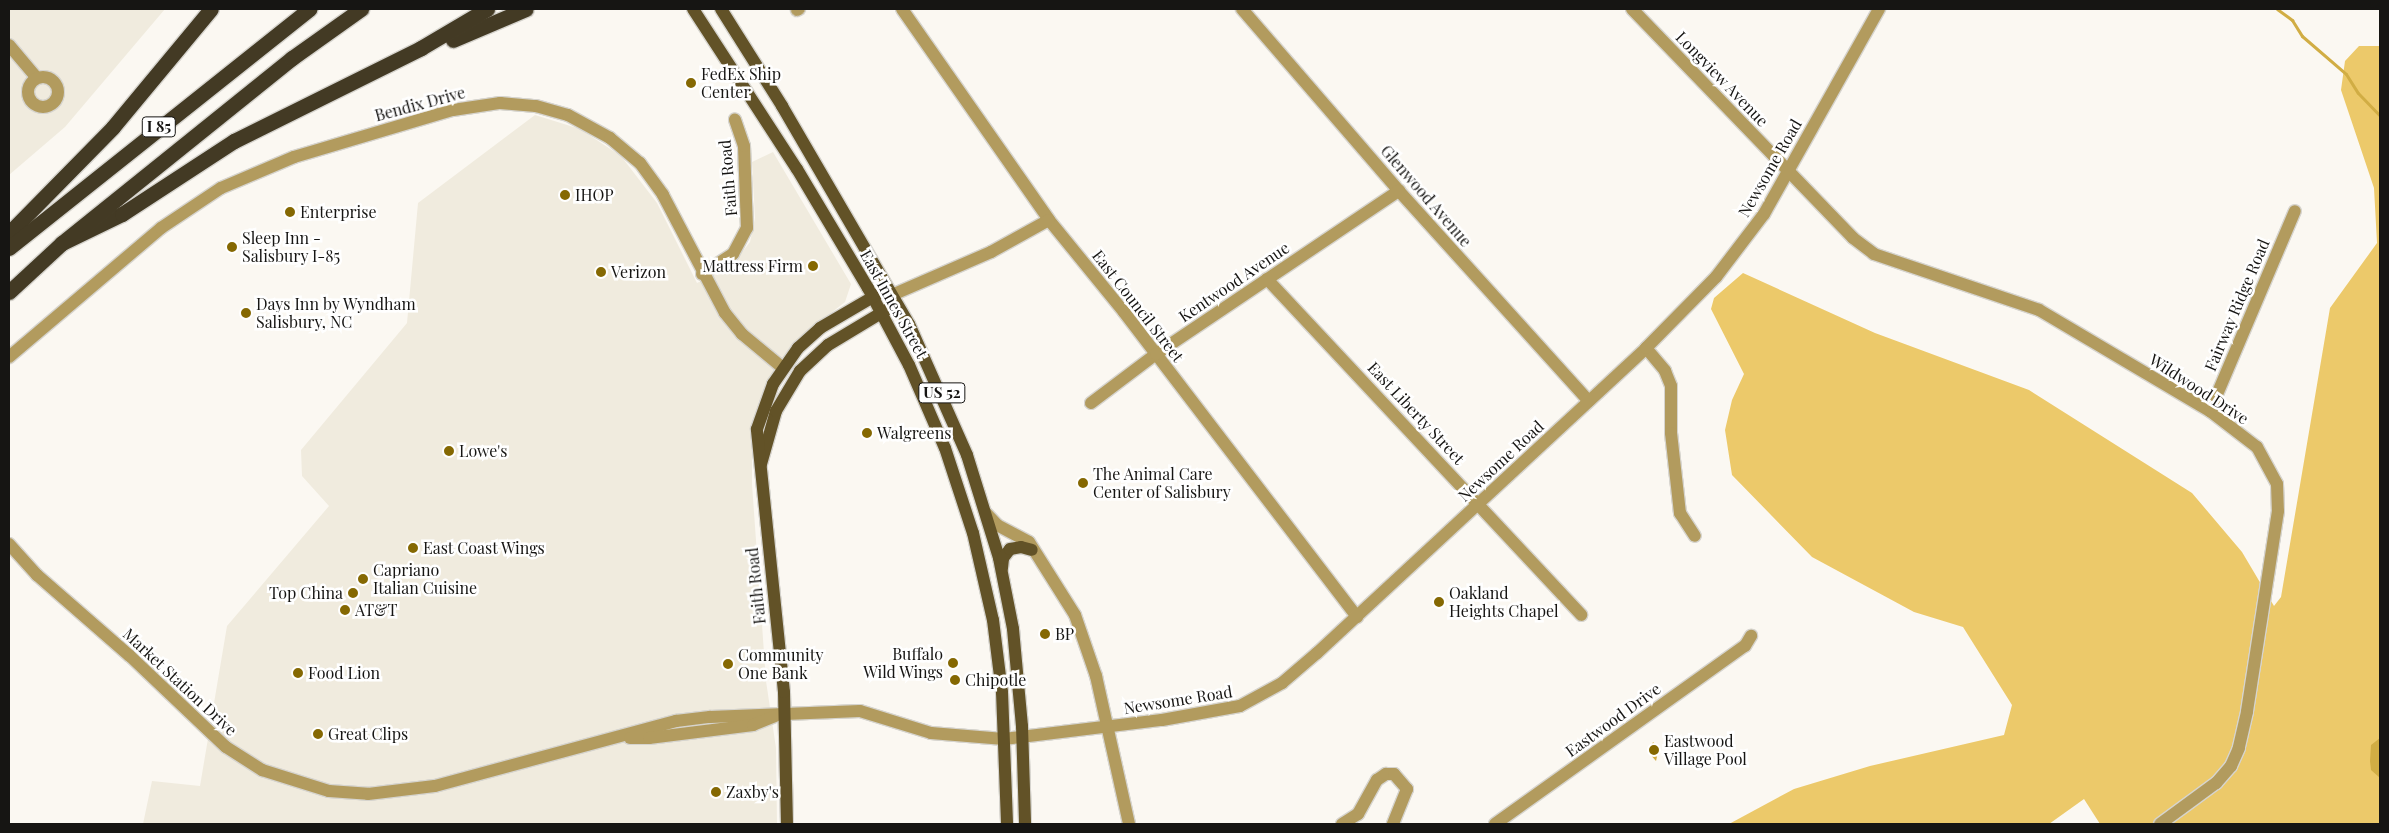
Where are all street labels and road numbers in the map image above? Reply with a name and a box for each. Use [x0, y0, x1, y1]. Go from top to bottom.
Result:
street label: Longview Avenue [1671, 27, 1773, 131]
street label: Bendix Drive [373, 83, 467, 125]
road number: I 85 [142, 114, 176, 140]
street label: Newsome Road [1734, 116, 1806, 220]
street label: Faith Road [715, 139, 741, 217]
street label: Glenwood Avenue [1376, 141, 1476, 251]
street label: Fairway Ridge Road [2200, 236, 2274, 374]
street label: Kentwood Avenue [1175, 238, 1293, 326]
street label: East Innes Street [856, 246, 932, 362]
street label: East Council Street [1088, 246, 1188, 366]
street label: Wildwood Drive [2146, 350, 2252, 428]
street label: East Liberty Street [1363, 358, 1469, 468]
road number: US 52 [918, 380, 966, 406]
street label: Newsome Road [1454, 417, 1548, 505]
street label: Faith Road [742, 547, 770, 625]
street label: Market Station Drive [119, 624, 241, 740]
street label: Eastwood Drive [1562, 679, 1664, 761]
street label: Newsome Road [1122, 682, 1234, 718]

